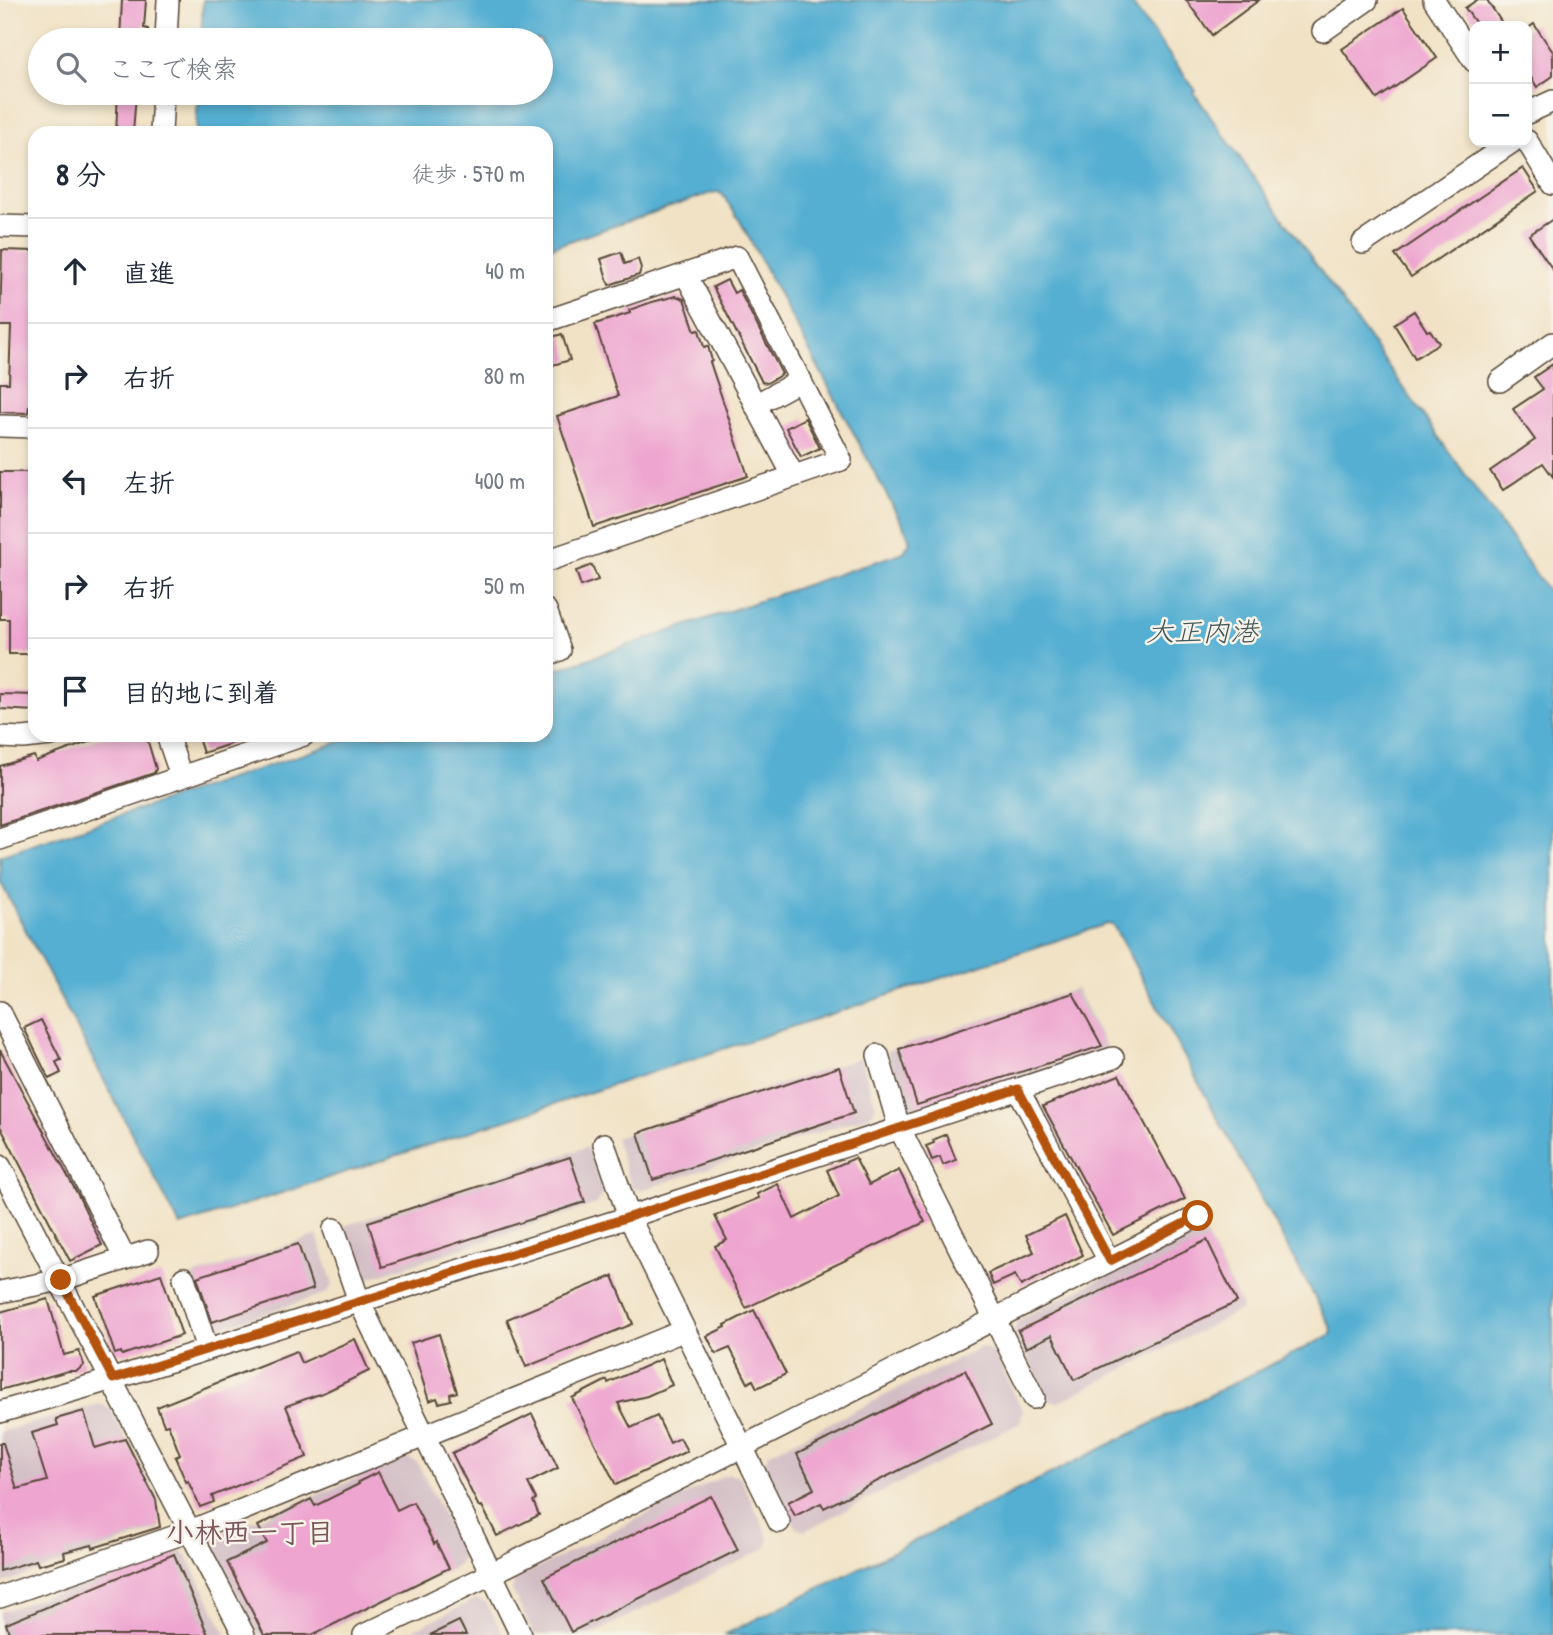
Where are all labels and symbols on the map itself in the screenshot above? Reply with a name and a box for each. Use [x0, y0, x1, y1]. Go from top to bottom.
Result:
water label: 大正内港 [1146, 612, 1260, 650]
route start [1182, 1200, 1213, 1231]
route end [45, 1264, 76, 1295]
district label: 小林西一丁目 [166, 1513, 334, 1551]

